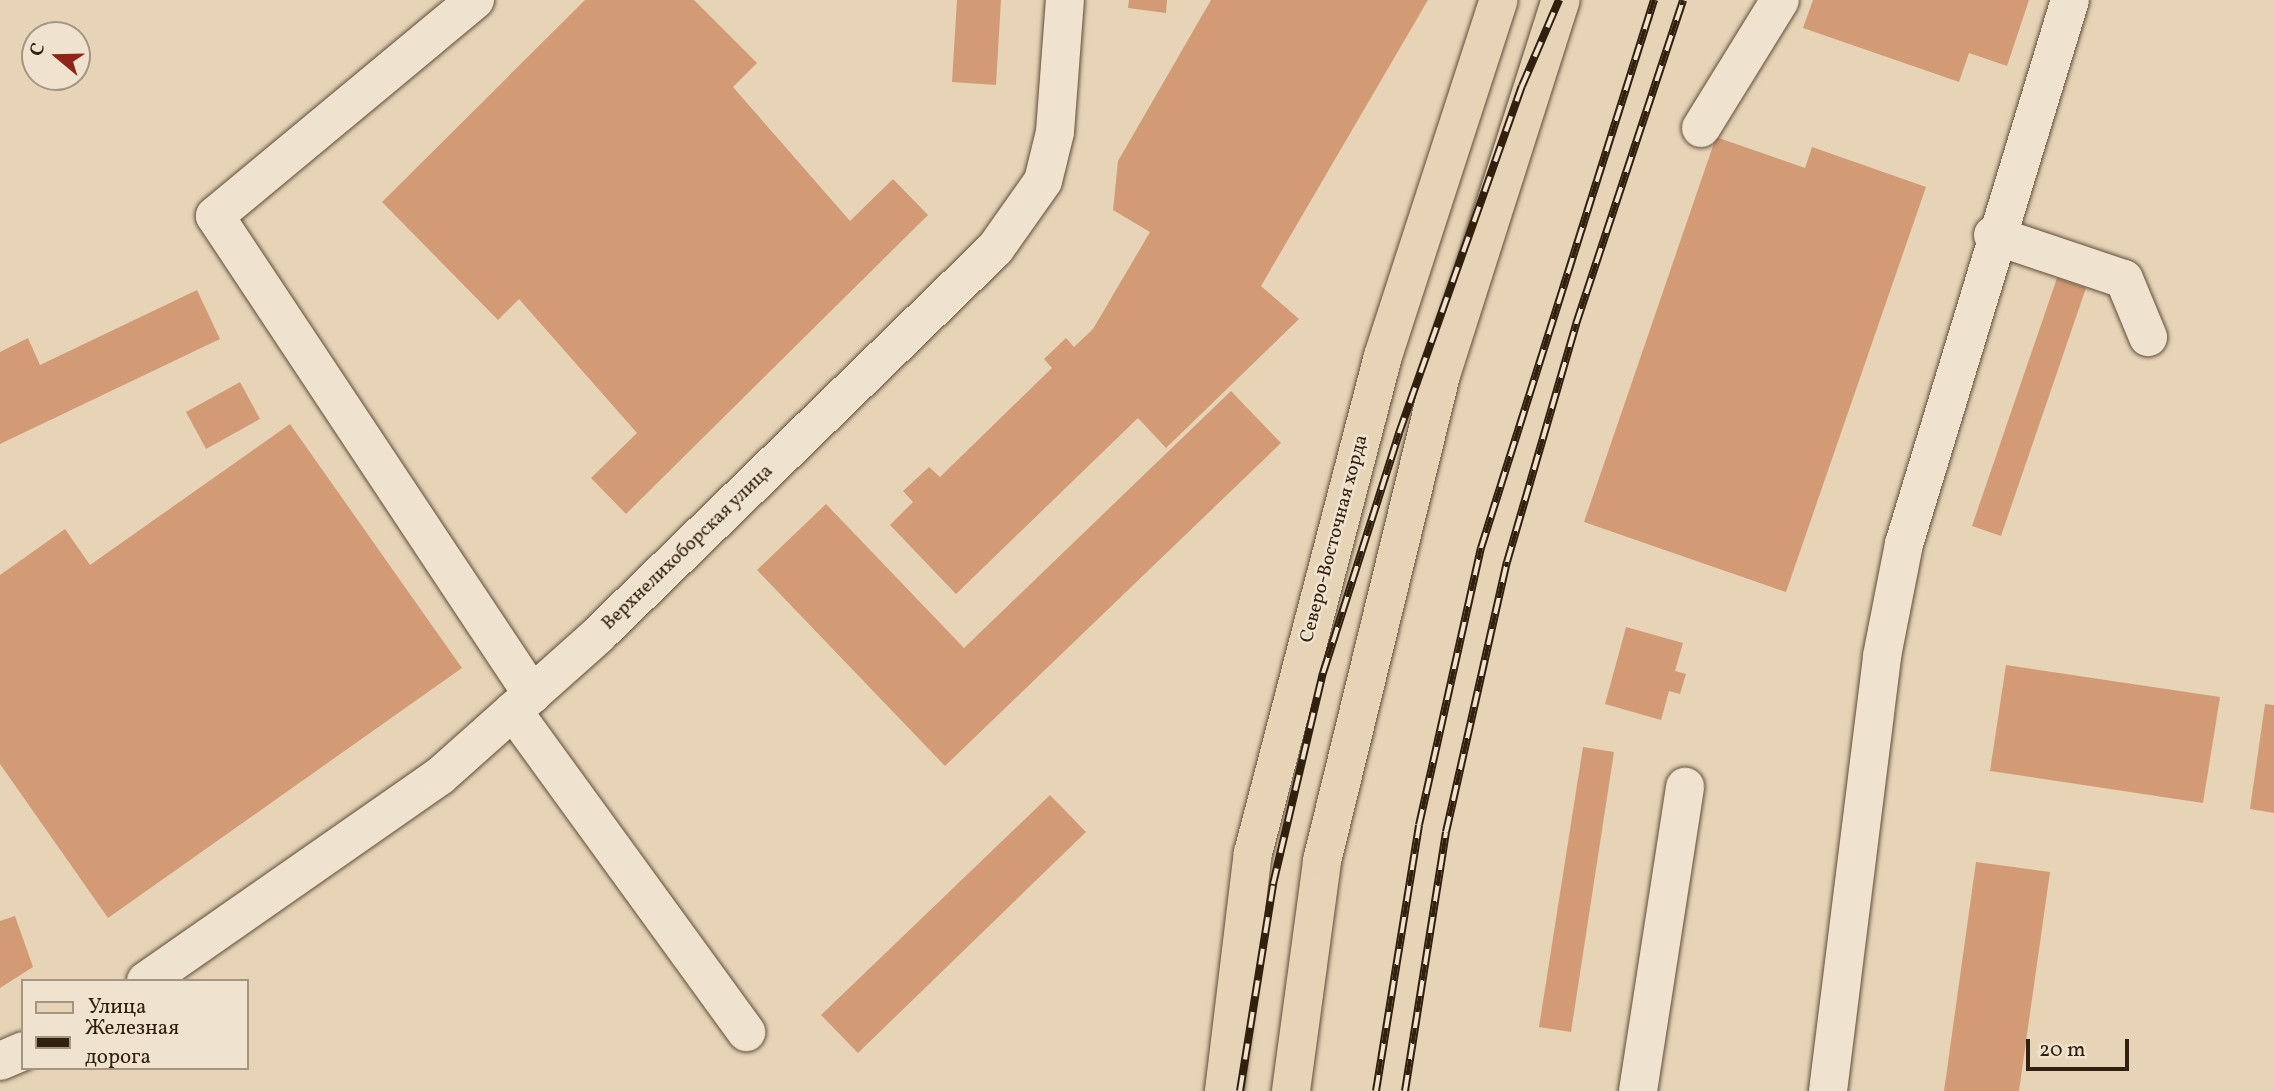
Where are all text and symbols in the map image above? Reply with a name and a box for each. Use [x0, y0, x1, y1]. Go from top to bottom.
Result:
north arrow [21, 21, 91, 91]
text: С [24, 40, 52, 60]
street label: Северо-Восточная хорда [1296, 433, 1374, 645]
street label: Верхнелихоборская улица [598, 460, 778, 636]
legend [21, 979, 248, 1070]
text: Улица [88, 993, 146, 1022]
text: Железная дорога [85, 1014, 179, 1072]
scale bar [2029, 1024, 2132, 1068]
text: 20 m [2039, 1036, 2085, 1065]

